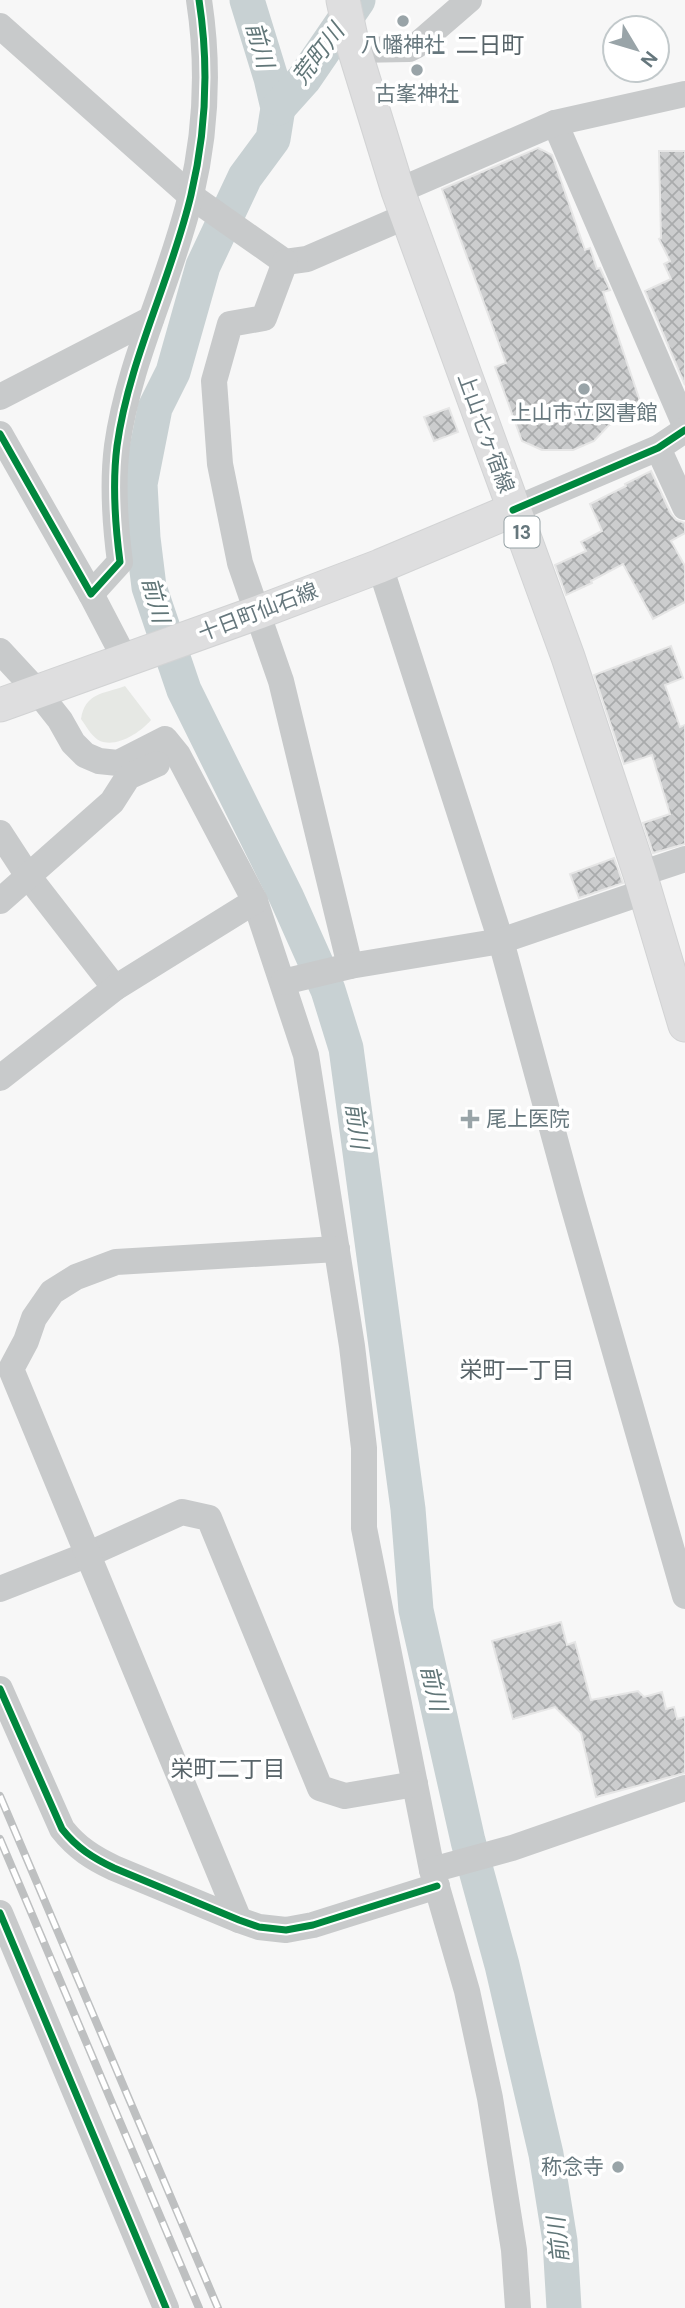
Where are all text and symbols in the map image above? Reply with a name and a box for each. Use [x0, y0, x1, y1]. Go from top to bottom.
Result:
marker: 八幡神社 [395, 13, 411, 29]
north arrow [601, 14, 671, 84]
water label: 荒町川 [285, 15, 353, 91]
water label: 前川 [239, 19, 282, 74]
district label: 二日町 [456, 30, 525, 60]
place label: 八幡神社 [361, 31, 445, 59]
text: N [635, 46, 663, 72]
marker: 古峯神社 [409, 62, 425, 78]
place label: 古峯神社 [375, 80, 459, 108]
street label: 上山七ヶ宿線 [451, 369, 521, 497]
marker: 上山市立図書館 [576, 381, 592, 397]
place label: 上山市立図書館 [511, 399, 658, 427]
road number: 13 [504, 516, 540, 548]
water label: 前川 [136, 574, 177, 629]
street label: 十日町仙石線 [194, 576, 322, 648]
water label: 前川 [339, 1101, 375, 1154]
place label: 尾上医院 [486, 1105, 570, 1133]
marker: 尾上医院 [460, 1109, 480, 1129]
district label: 栄町一丁目 [460, 1355, 575, 1385]
water label: 前川 [414, 1662, 454, 1717]
district label: 栄町二丁目 [171, 1754, 286, 1784]
place label: 称念寺 [541, 2153, 604, 2181]
marker: 称念寺 [610, 2159, 626, 2175]
water label: 前川 [540, 2213, 575, 2264]

